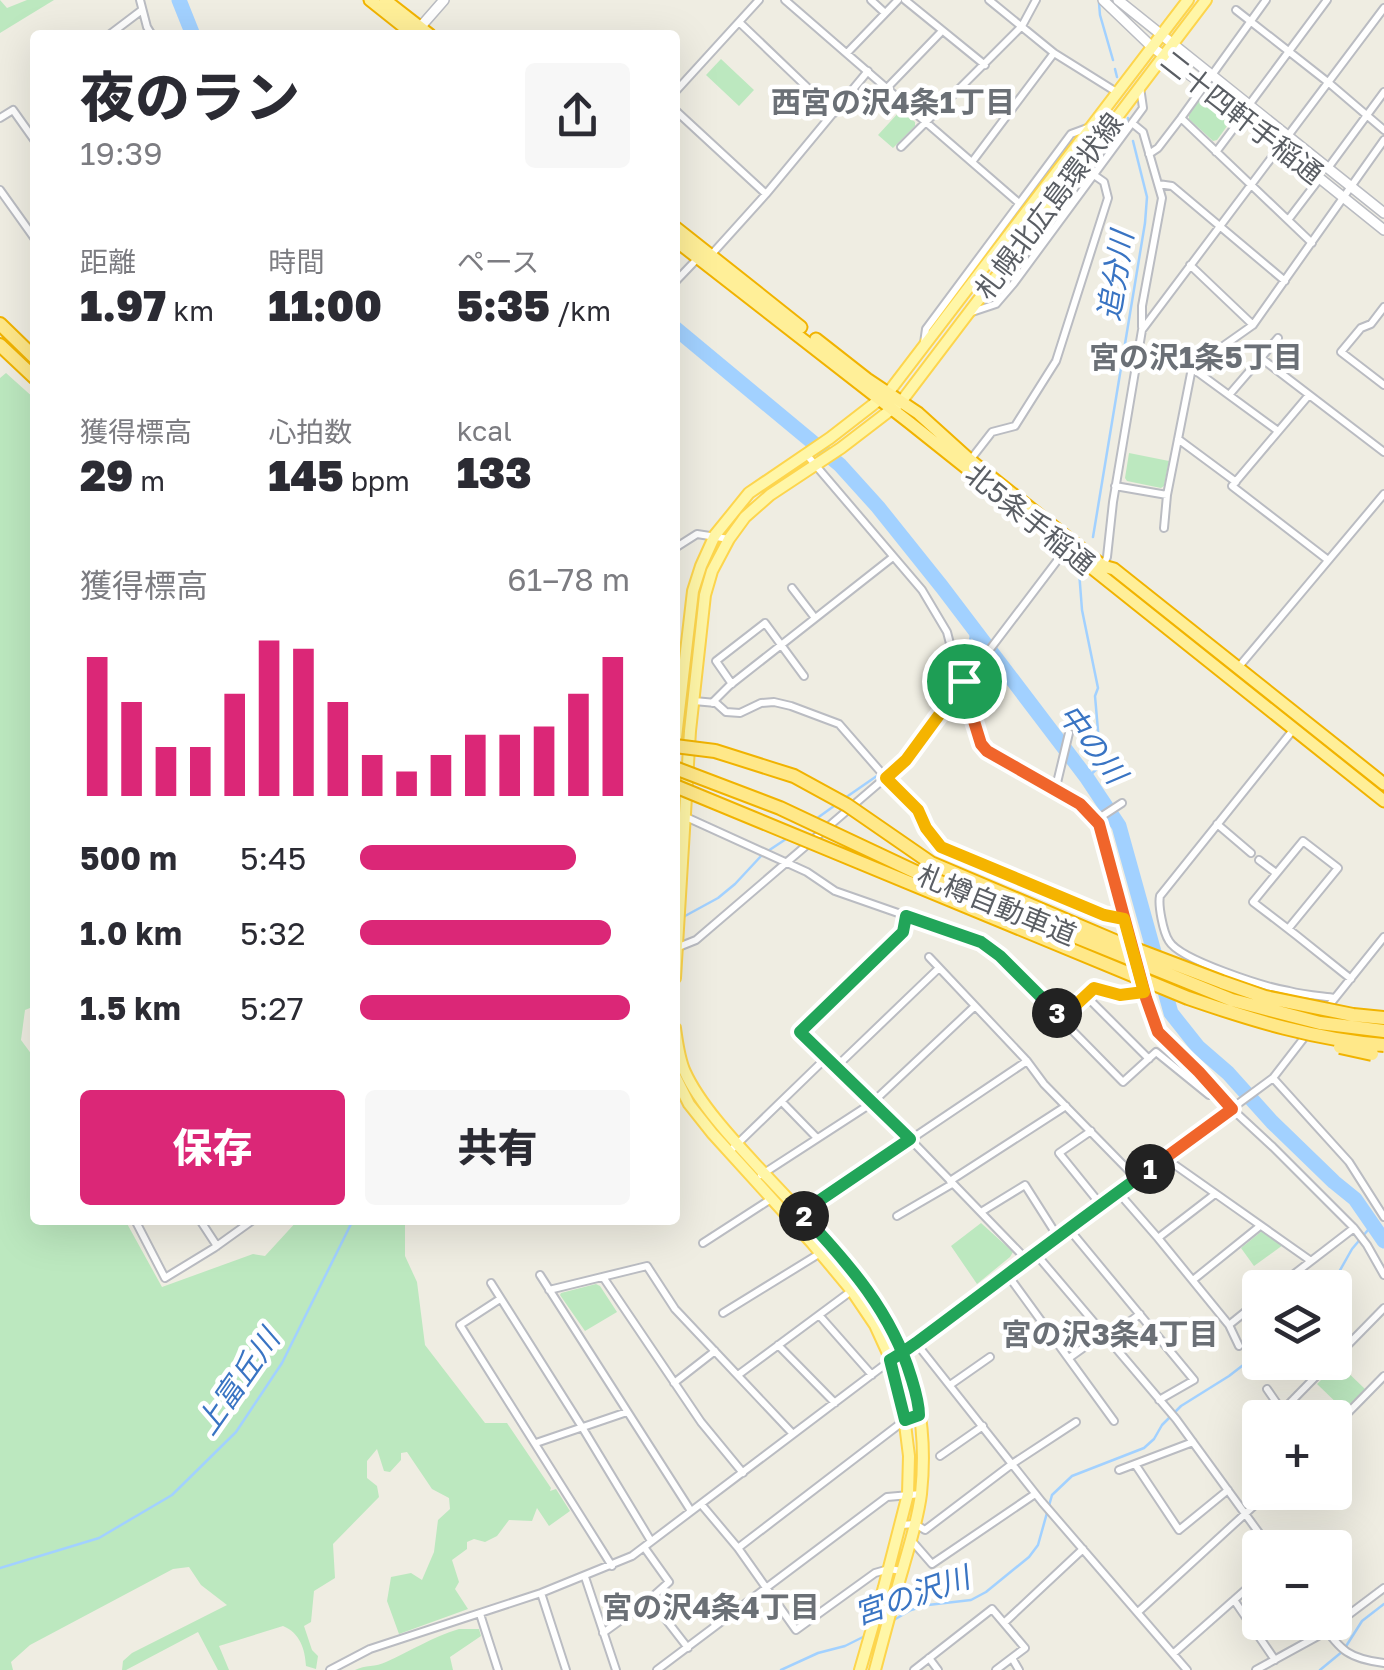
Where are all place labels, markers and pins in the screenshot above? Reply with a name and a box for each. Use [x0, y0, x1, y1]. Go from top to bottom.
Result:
pin [922, 639, 1007, 724]
pin: 3 [1032, 988, 1082, 1038]
pin: 1 [1125, 1144, 1175, 1194]
pin: 2 [779, 1191, 829, 1241]

